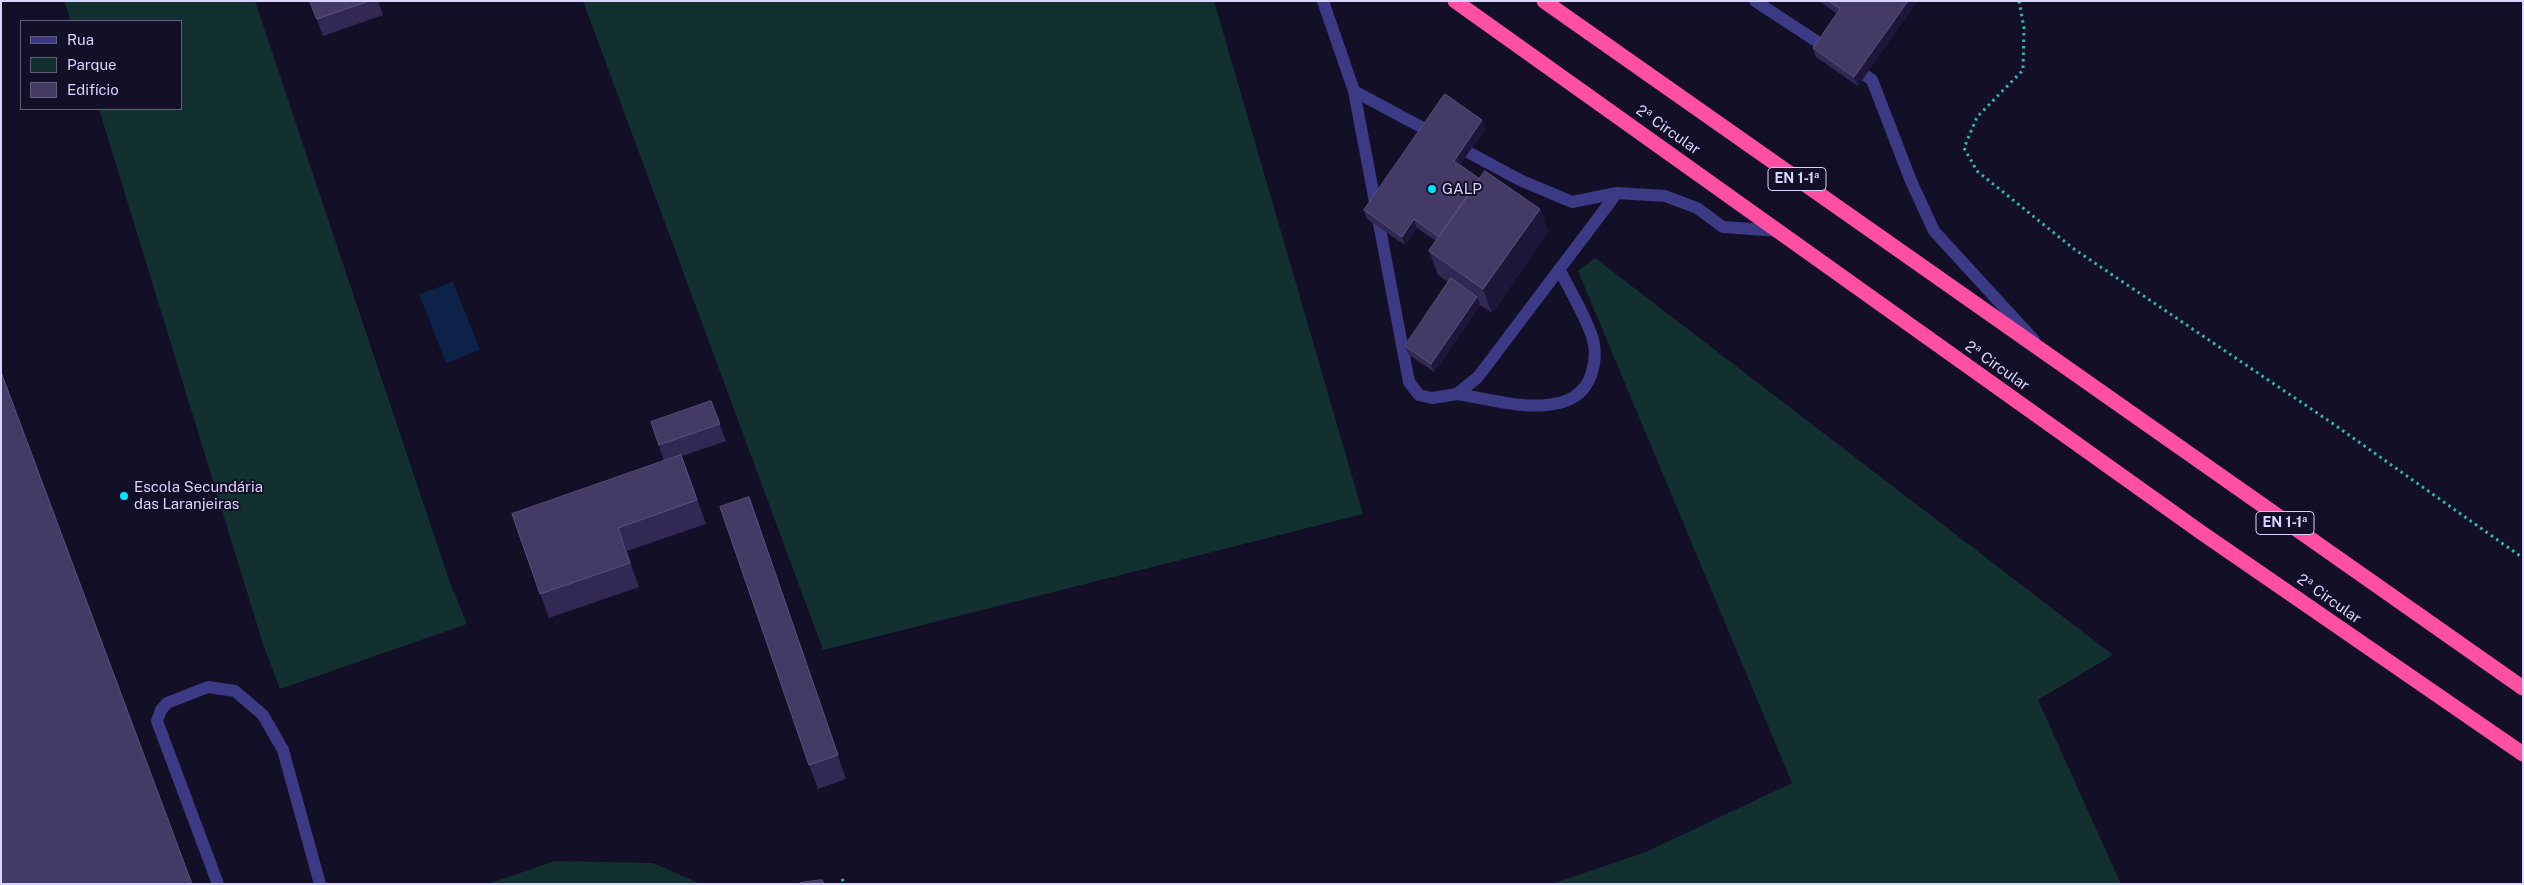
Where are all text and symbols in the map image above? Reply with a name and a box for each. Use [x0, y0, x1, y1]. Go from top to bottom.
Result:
legend [20, 20, 182, 110]
text: Rua [67, 31, 94, 48]
text: Parque [67, 56, 117, 73]
text: Edifício [67, 81, 119, 98]
street label: 2ª Circular [1632, 101, 1704, 159]
road number: EN 1-1ª [1768, 168, 1826, 190]
place label: GALP [1442, 180, 1482, 198]
marker: GALP [1426, 183, 1438, 195]
street label: 2ª Circular [1961, 337, 2033, 395]
place label: Escola Secundária das Laranjeiras [134, 478, 263, 513]
marker: Escola Secundária das Laranjeiras [118, 490, 130, 502]
road number: EN 1-1ª [2256, 512, 2314, 534]
street label: 2ª Circular [2293, 570, 2365, 628]

